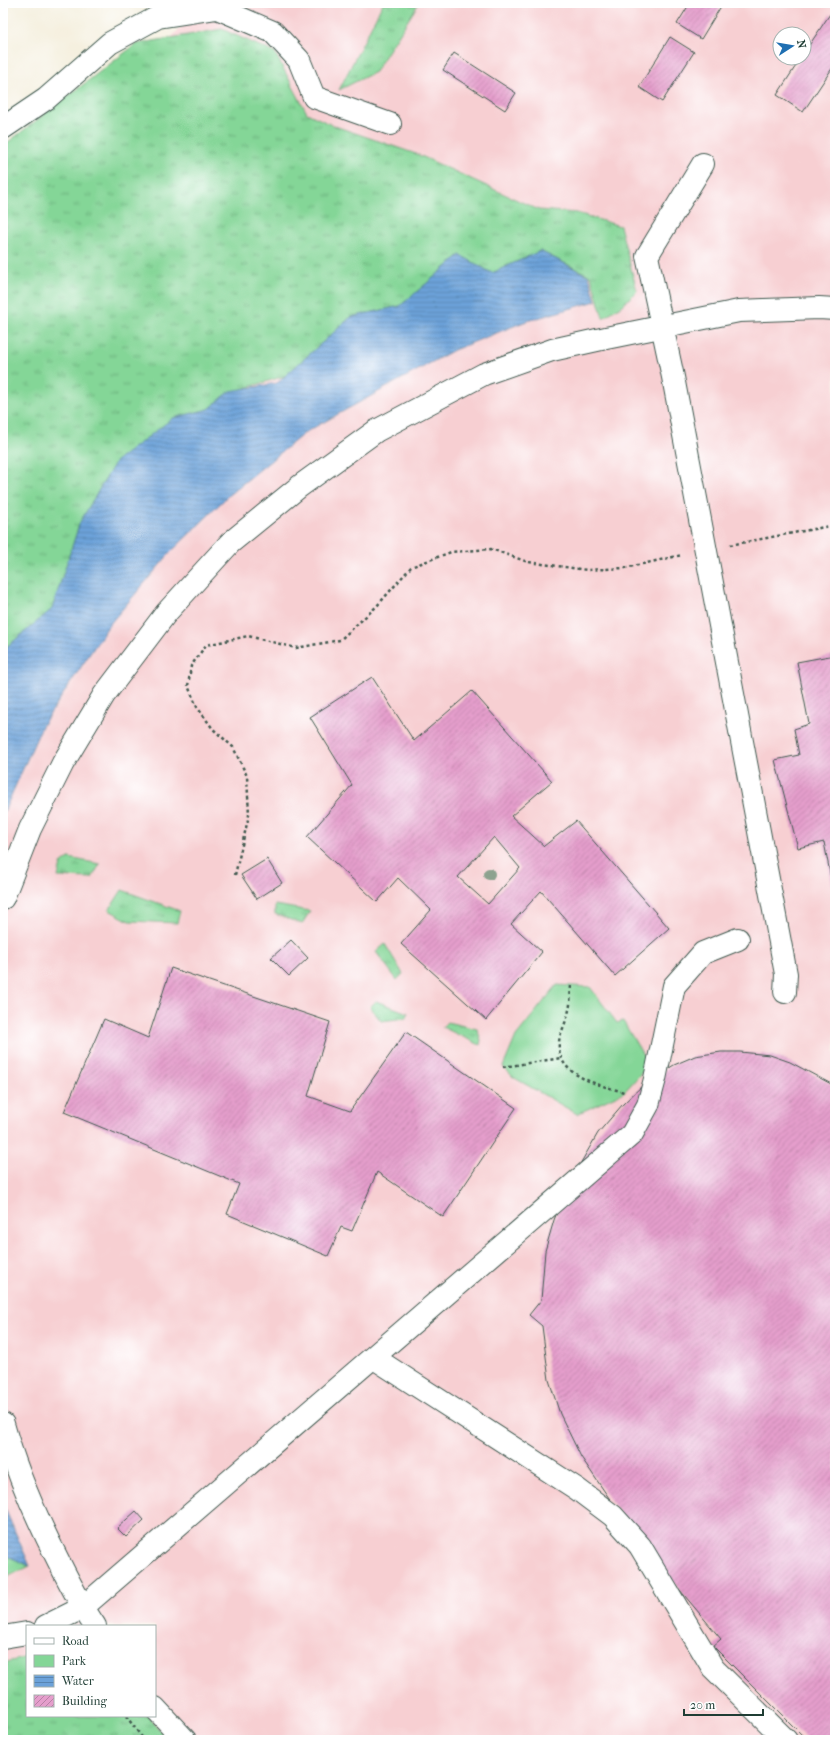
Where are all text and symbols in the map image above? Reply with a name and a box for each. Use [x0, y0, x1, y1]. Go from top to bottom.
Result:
north arrow [772, 26, 812, 66]
text: N [794, 39, 809, 50]
legend [26, 1625, 156, 1717]
text: Road [62, 1634, 89, 1648]
text: Park [62, 1654, 87, 1668]
text: Water [61, 1674, 95, 1688]
scale bar [684, 1691, 763, 1717]
text: Building [62, 1694, 107, 1708]
text: 20 m [690, 1698, 715, 1712]

